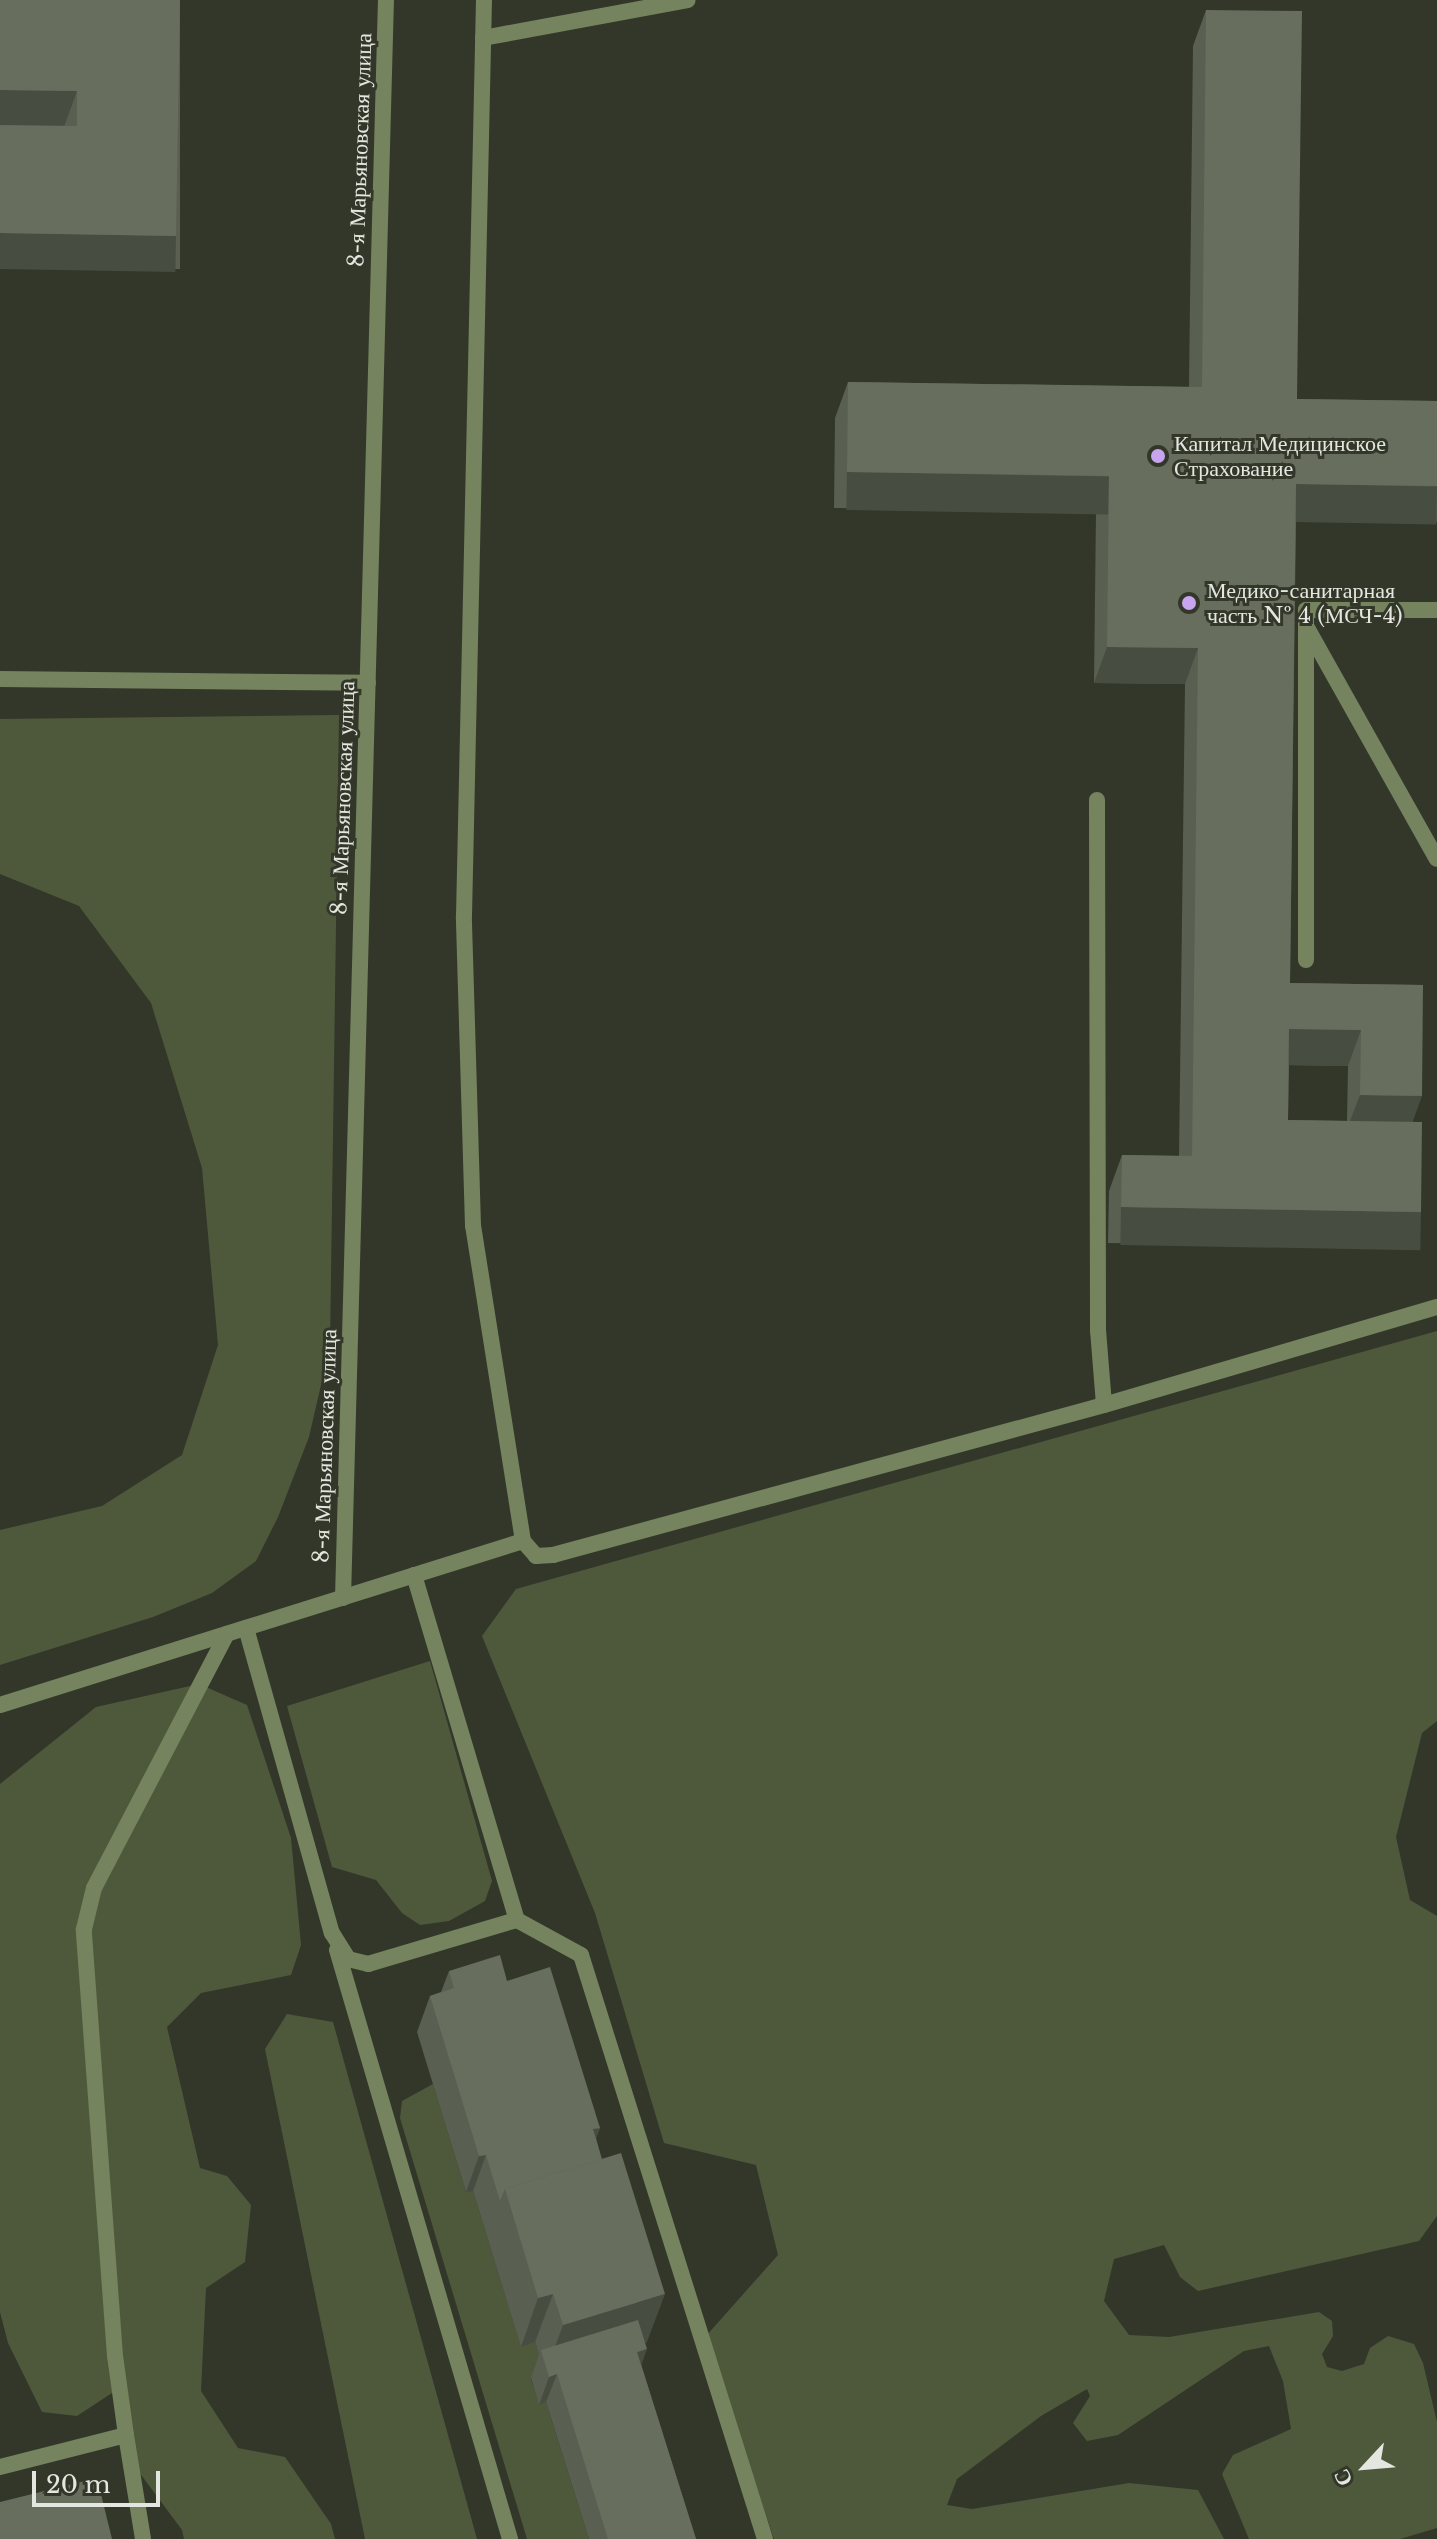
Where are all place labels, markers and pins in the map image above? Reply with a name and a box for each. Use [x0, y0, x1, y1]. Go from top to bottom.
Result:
place label: Капитал Медицинское Страхование [1174, 430, 1386, 482]
marker: Капитал Медицинское Страхование [1149, 447, 1167, 465]
place label: Медико-санитарная часть № 4 (МСЧ-4) [1207, 577, 1403, 628]
marker: Медико-санитарная часть № 4 (МСЧ-4) [1178, 592, 1200, 614]

